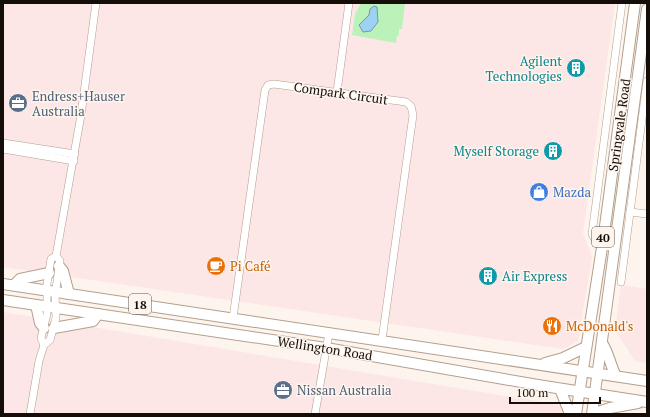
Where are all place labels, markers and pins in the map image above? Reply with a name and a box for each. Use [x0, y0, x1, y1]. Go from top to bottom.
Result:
place label: Agilent Technologies [486, 52, 562, 85]
building icon: Agilent Technologies [565, 57, 587, 79]
place label: Endress+Hauser Australia [32, 87, 125, 120]
office icon: Endress+Hauser Australia [7, 92, 29, 114]
building icon: Myself Storage [542, 140, 564, 162]
place label: Myself Storage [454, 142, 539, 160]
shop icon: Mazda [528, 181, 550, 203]
place label: Mazda [553, 183, 591, 201]
cafe icon: Pi Café [205, 255, 227, 277]
place label: Pi Café [230, 257, 271, 275]
building icon: Air Express [477, 265, 499, 287]
place label: Air Express [502, 267, 567, 285]
restaurant icon: McDonald's [541, 315, 563, 337]
place label: McDonald's [566, 317, 633, 335]
office icon: Nissan Australia [272, 379, 294, 401]
place label: Nissan Australia [297, 381, 392, 399]

